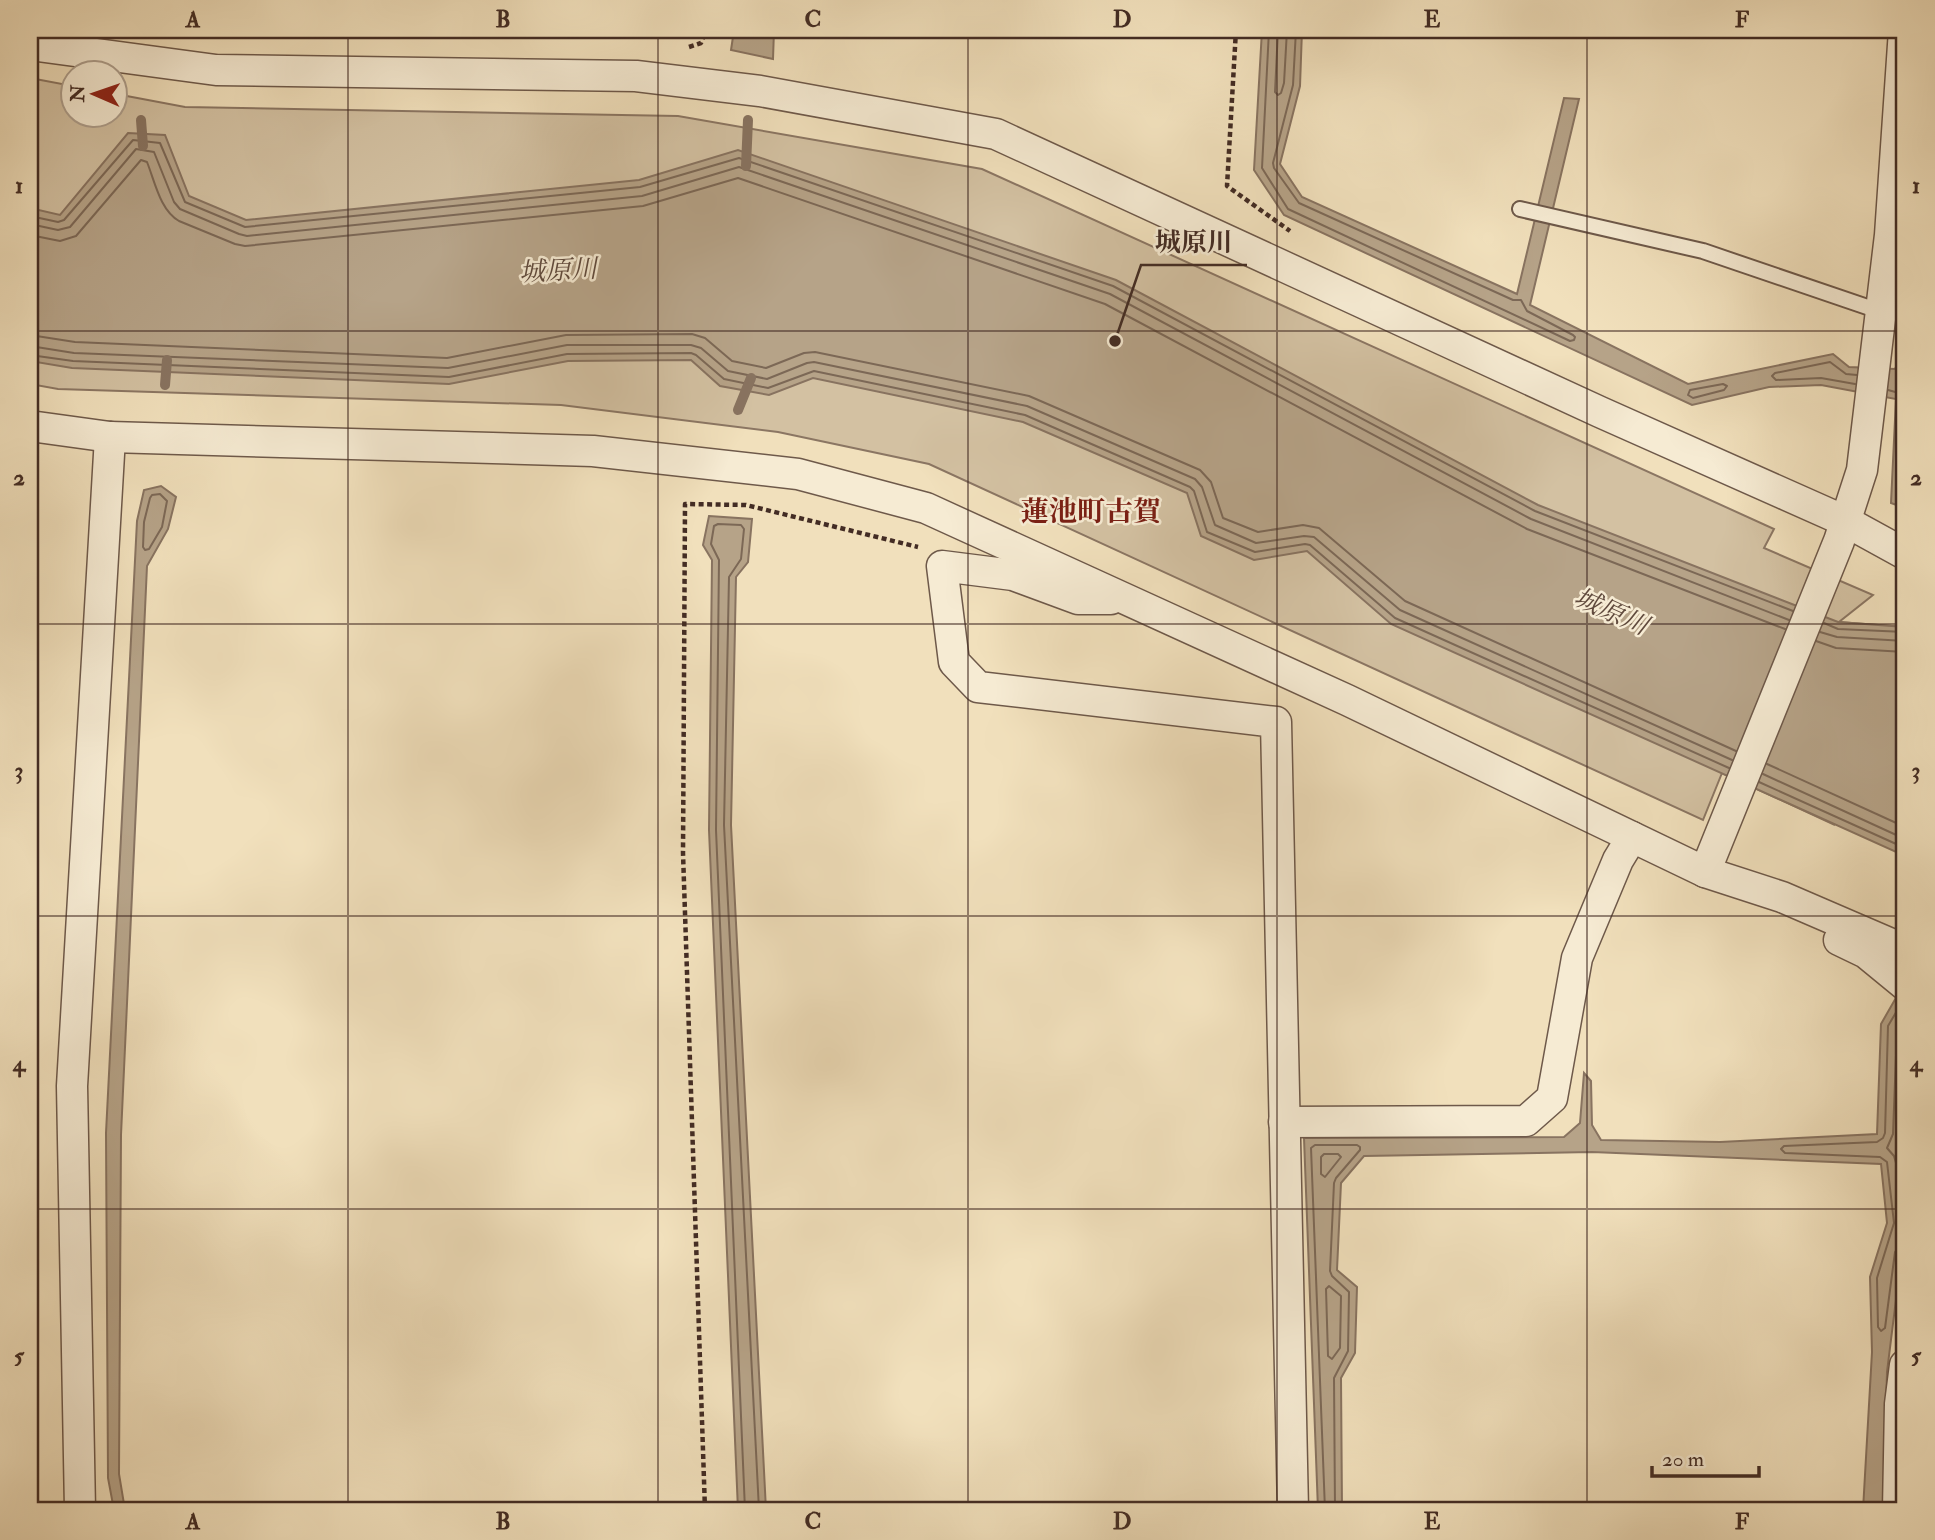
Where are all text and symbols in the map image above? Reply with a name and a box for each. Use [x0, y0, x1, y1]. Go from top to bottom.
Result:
text: A [185, 5, 201, 34]
text: B [495, 5, 511, 34]
text: C [805, 5, 821, 34]
text: D [1113, 5, 1131, 34]
text: E [1424, 5, 1441, 34]
text: F [1735, 5, 1750, 34]
north arrow [60, 60, 130, 130]
text: N [66, 84, 90, 103]
text: 1 [15, 171, 23, 200]
text: 1 [1912, 171, 1920, 200]
callout: 城原川 [1141, 218, 1247, 265]
text: 城原川 [1155, 227, 1233, 259]
water label: 城原川 [518, 253, 601, 289]
text: 2 [13, 463, 25, 492]
text: 2 [1910, 463, 1922, 492]
district label: 蓮池町古賀 [1021, 495, 1161, 530]
water label: 城原川 [1569, 582, 1656, 644]
text: 3 [15, 756, 23, 785]
text: 3 [1912, 756, 1920, 785]
text: 4 [12, 1049, 27, 1078]
text: 4 [1909, 1049, 1924, 1078]
text: 5 [14, 1341, 25, 1370]
text: 5 [1911, 1341, 1922, 1370]
scale bar [1652, 1435, 1758, 1479]
text: 20 m [1662, 1446, 1704, 1473]
text: A [185, 1507, 201, 1536]
text: B [495, 1507, 511, 1536]
text: C [805, 1507, 821, 1536]
text: D [1113, 1507, 1131, 1536]
text: E [1424, 1507, 1441, 1536]
text: F [1735, 1507, 1750, 1536]

